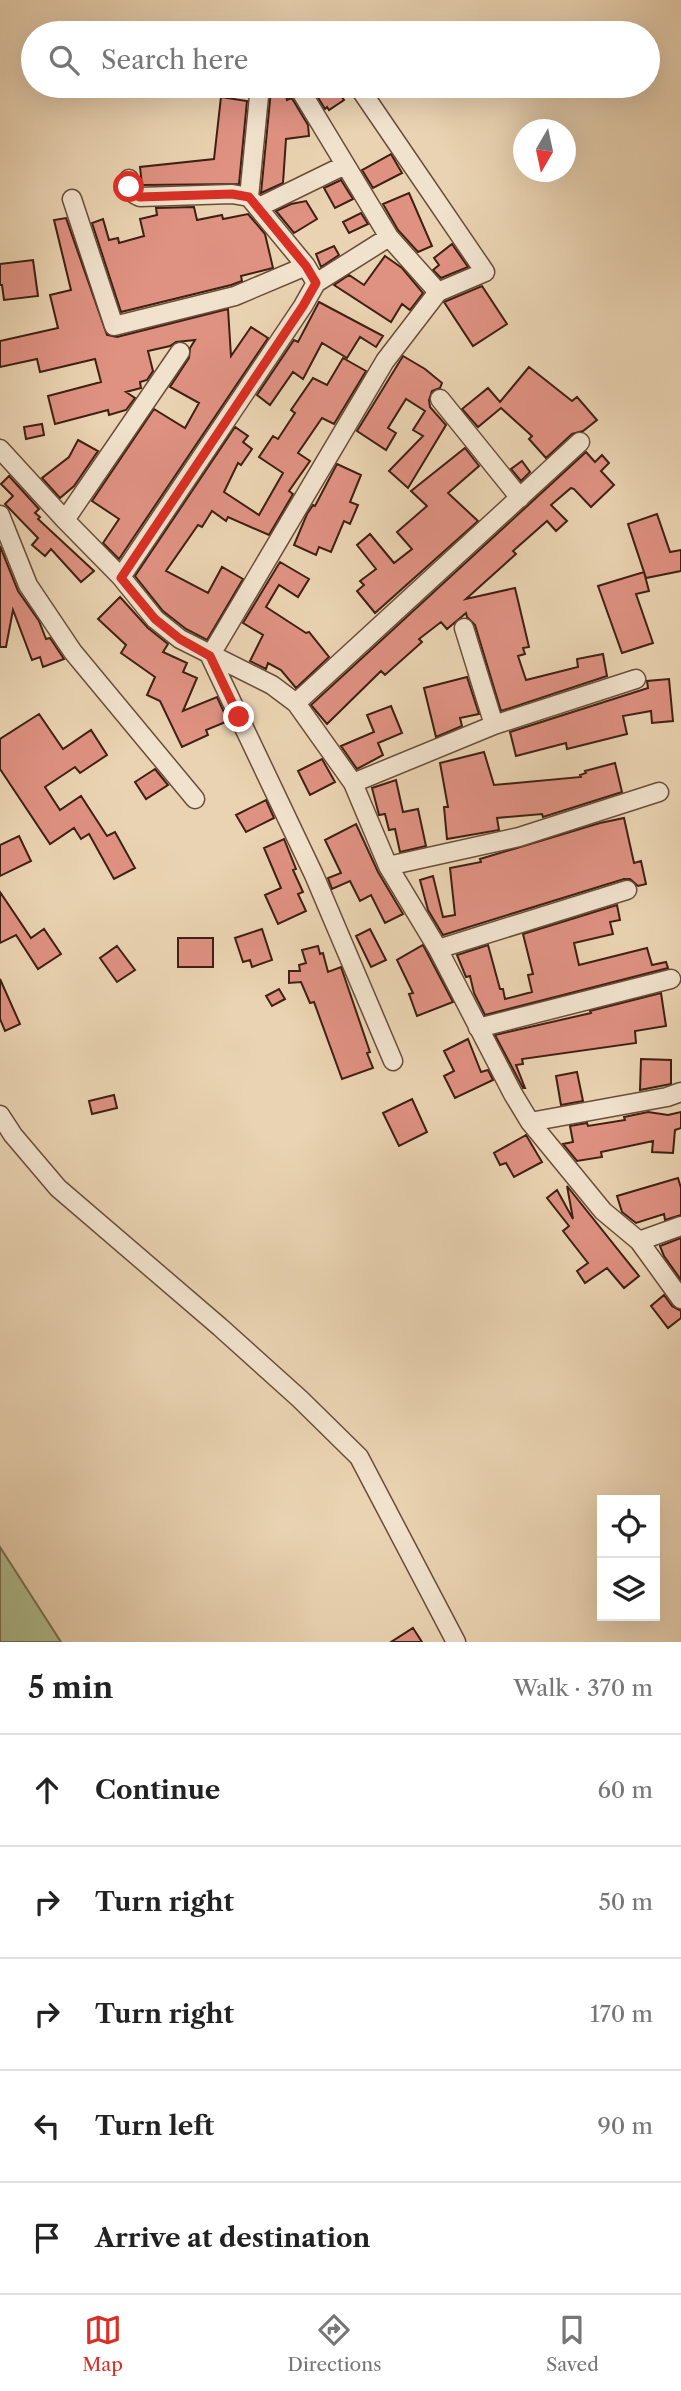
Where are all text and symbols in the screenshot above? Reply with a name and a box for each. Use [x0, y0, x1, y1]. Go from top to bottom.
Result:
search box [21, 21, 660, 98]
icon: search [45, 41, 83, 79]
text: Search here [101, 44, 248, 76]
north arrow [513, 119, 576, 182]
route start [113, 171, 144, 202]
route end [223, 701, 254, 732]
map controls [597, 1495, 660, 1621]
button: locate [597, 1495, 660, 1558]
button: layers [597, 1558, 660, 1621]
text: 5 min [28, 1669, 113, 1706]
text: Walk · 370 m [513, 1674, 653, 1702]
icon: ahead [28, 1771, 66, 1809]
text: Continue [95, 1774, 220, 1806]
text: 60 m [597, 1776, 653, 1804]
icon: right [28, 1883, 66, 1921]
text: Turn right [95, 1886, 234, 1918]
text: 50 m [598, 1888, 653, 1916]
icon: right [28, 1995, 66, 2033]
text: Turn right [95, 1998, 234, 2030]
text: 170 m [590, 2000, 653, 2028]
icon: left [28, 2107, 66, 2145]
text: Turn left [95, 2110, 214, 2142]
text: 90 m [597, 2112, 653, 2140]
icon: arrive [28, 2219, 66, 2257]
text: Arrive at destination [95, 2222, 370, 2254]
tab: Map [82, 2311, 123, 2376]
tab: Directions [288, 2311, 381, 2376]
tab: Saved [546, 2311, 599, 2376]

